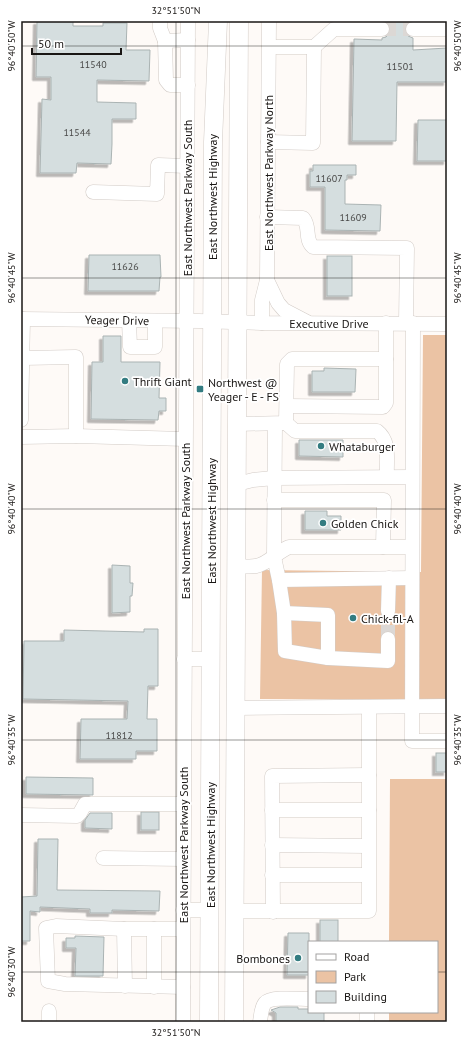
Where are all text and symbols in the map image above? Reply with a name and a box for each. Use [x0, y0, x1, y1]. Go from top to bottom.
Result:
text: 32°51'50"N [151, 4, 201, 17]
text: 96°40'50"W [5, 20, 18, 72]
text: 96°40'50"W [451, 20, 464, 72]
scale bar [32, 30, 121, 56]
text: 50 m [38, 36, 64, 51]
house number: 11540 [79, 58, 107, 71]
house number: 11501 [386, 60, 414, 73]
street label: East Northwest Parkway North [261, 95, 276, 251]
street label: East Northwest Parkway South [180, 120, 195, 276]
house number: 11544 [63, 126, 91, 139]
street label: East Northwest Highway [205, 134, 220, 260]
house number: 11607 [315, 172, 343, 185]
house number: 11609 [339, 211, 367, 224]
text: 96°40'45"W [5, 252, 18, 304]
text: 96°40'45"W [451, 252, 464, 304]
house number: 11626 [111, 260, 139, 273]
street label: Yeager Drive [85, 312, 149, 328]
street label: Executive Drive [289, 316, 369, 331]
place label: Thrift Giant [133, 374, 192, 389]
place label: Northwest @ Yeager - E - FS [208, 375, 279, 404]
marker: Thrift Giant [120, 376, 130, 386]
marker: Northwest @ Yeager - E - FS [195, 384, 205, 394]
place label: Whataburger [329, 439, 395, 454]
marker: Whataburger [316, 441, 326, 451]
street label: East Northwest Parkway South [178, 443, 193, 599]
street label: East Northwest Highway [204, 458, 219, 584]
text: 96°40'40"W [5, 483, 18, 535]
text: 96°40'40"W [451, 483, 464, 535]
place label: Golden Chick [331, 516, 399, 531]
marker: Golden Chick [318, 518, 328, 528]
place label: Chick-fil-A [361, 611, 414, 626]
marker: Chick-fil-A [348, 613, 358, 623]
text: 96°40'35"W [5, 714, 18, 766]
text: 96°40'35"W [451, 714, 464, 766]
house number: 11812 [105, 729, 133, 742]
street label: East Northwest Parkway South [176, 767, 191, 923]
street label: East Northwest Highway [203, 782, 218, 908]
legend [308, 941, 438, 1013]
text: 96°40'30"W [5, 946, 18, 998]
text: Road [344, 949, 369, 964]
place label: Bombones [236, 951, 290, 966]
marker: Bombones [293, 953, 303, 963]
text: Park [344, 969, 366, 984]
text: Building [344, 989, 387, 1004]
text: 32°51'50"N [151, 1026, 201, 1039]

